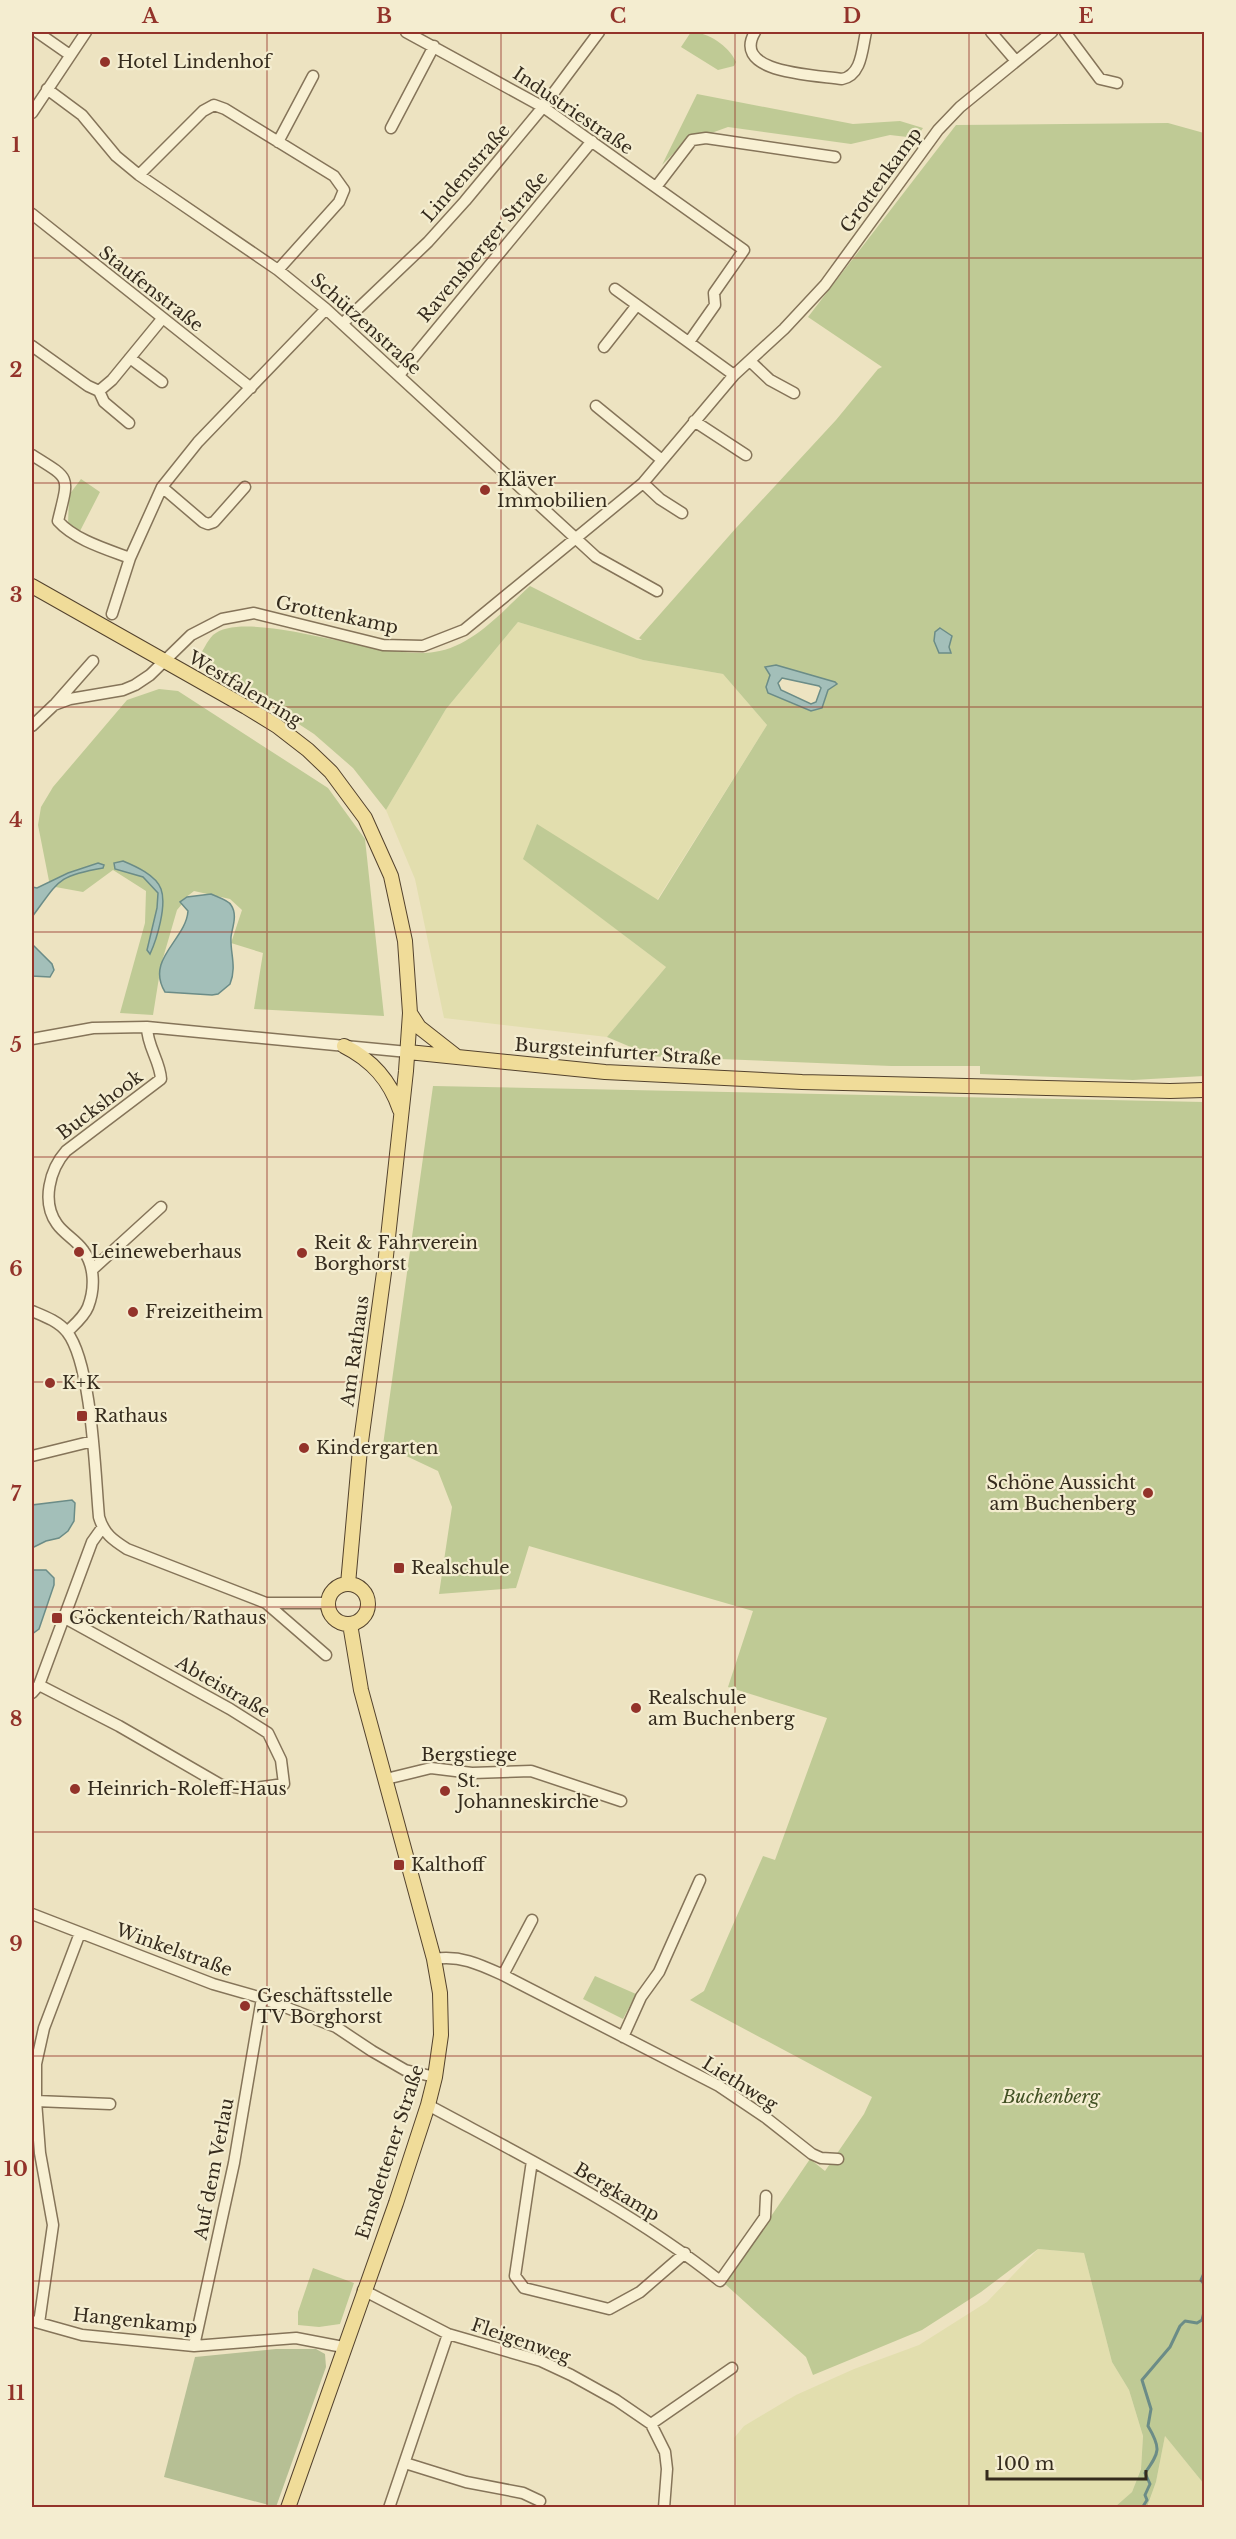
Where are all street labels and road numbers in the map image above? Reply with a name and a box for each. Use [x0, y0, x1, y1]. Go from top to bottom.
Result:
street label: Industriestraße [509, 63, 637, 159]
street label: Lindenstraße [417, 120, 515, 226]
street label: Grottenkamp [835, 123, 927, 237]
street label: Ravensberger Straße [414, 167, 552, 327]
street label: Staufenstraße [94, 241, 208, 337]
street label: Schützenstraße [306, 269, 426, 379]
street label: Grottenkamp [274, 591, 400, 639]
street label: Westfalenring [183, 646, 306, 732]
street label: Burgsteinfurter Straße [514, 1034, 722, 1070]
street label: Buckshook [53, 1066, 147, 1144]
street label: Am Rathaus [336, 1294, 374, 1409]
street label: Abteistraße [171, 1651, 274, 1723]
street label: Bergstiege [421, 1744, 517, 1766]
street label: Winkelstraße [112, 1918, 235, 1981]
street label: Liethweg [698, 2052, 782, 2116]
street label: Emsdettener Straße [351, 2062, 429, 2242]
street label: Auf dem Verlau [189, 2096, 239, 2243]
street label: Bergkamp [570, 2158, 664, 2226]
street label: Hangenkamp [72, 2304, 198, 2338]
street label: Fleigenweg [468, 2314, 574, 2368]

